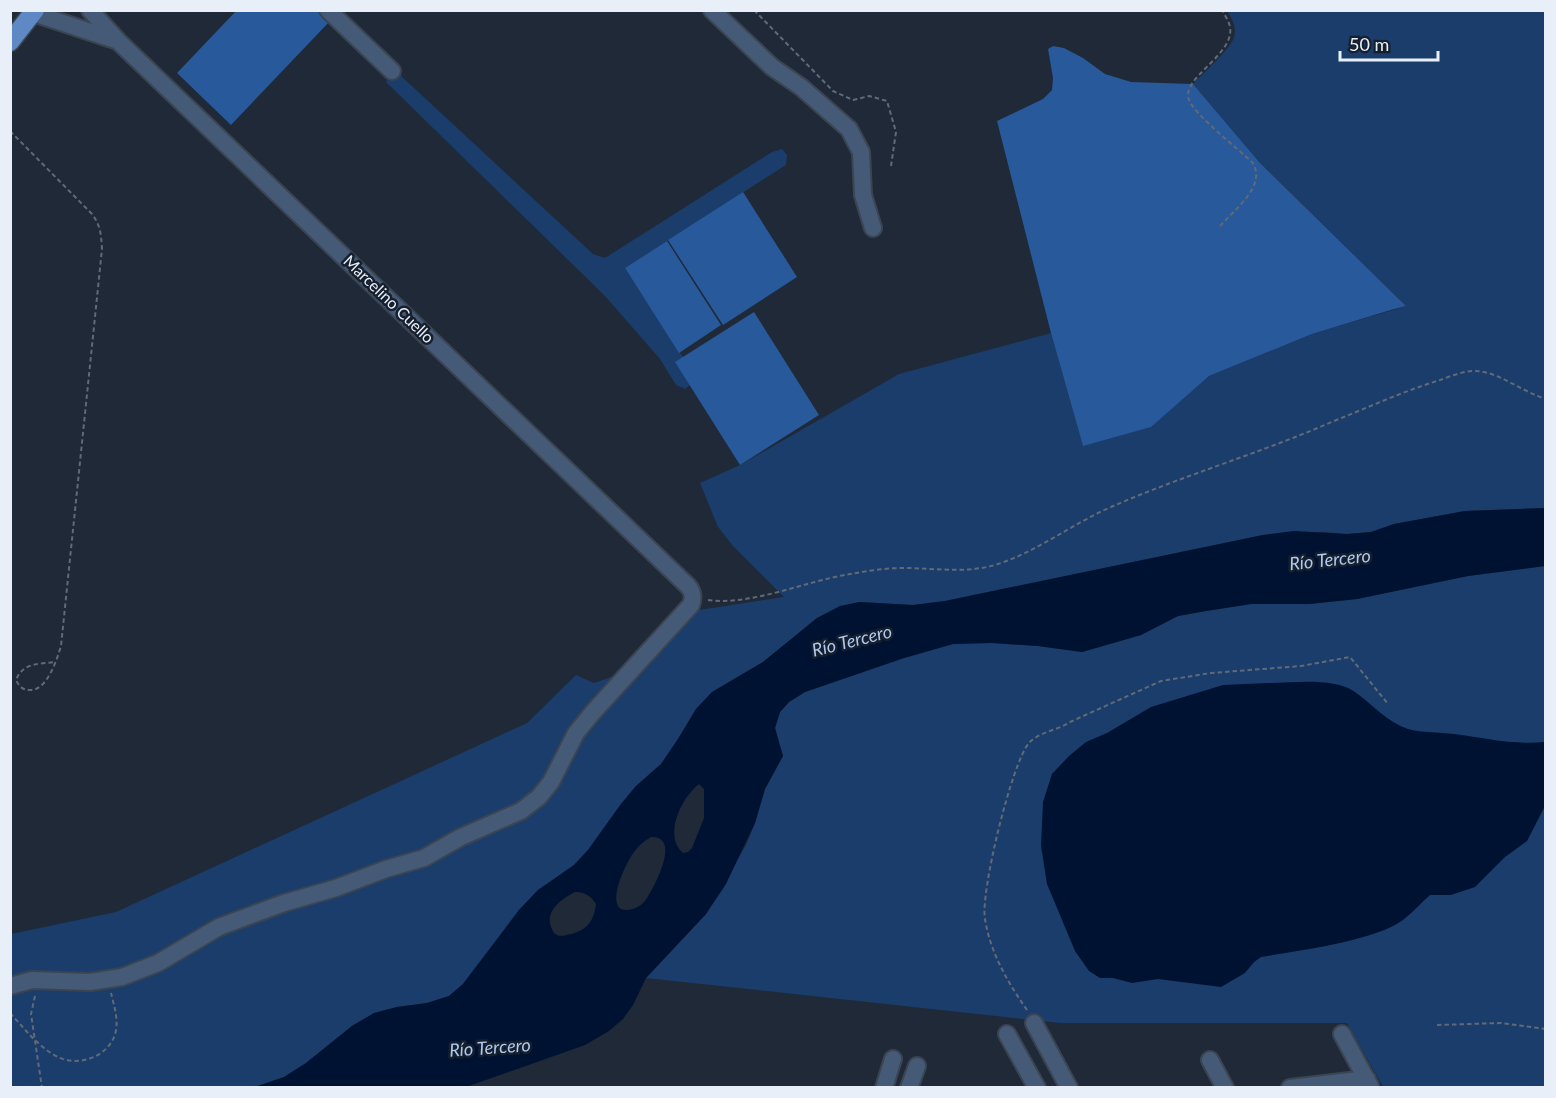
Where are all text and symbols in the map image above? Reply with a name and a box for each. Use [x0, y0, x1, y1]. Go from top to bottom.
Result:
scale bar [1340, 24, 1438, 62]
text: 50 m [1349, 33, 1389, 55]
street label: Marcelino Cuello [340, 251, 438, 347]
water label: Río Tercero [1288, 544, 1372, 574]
water label: Río Tercero [809, 619, 894, 661]
water label: Río Tercero [448, 1033, 531, 1061]

